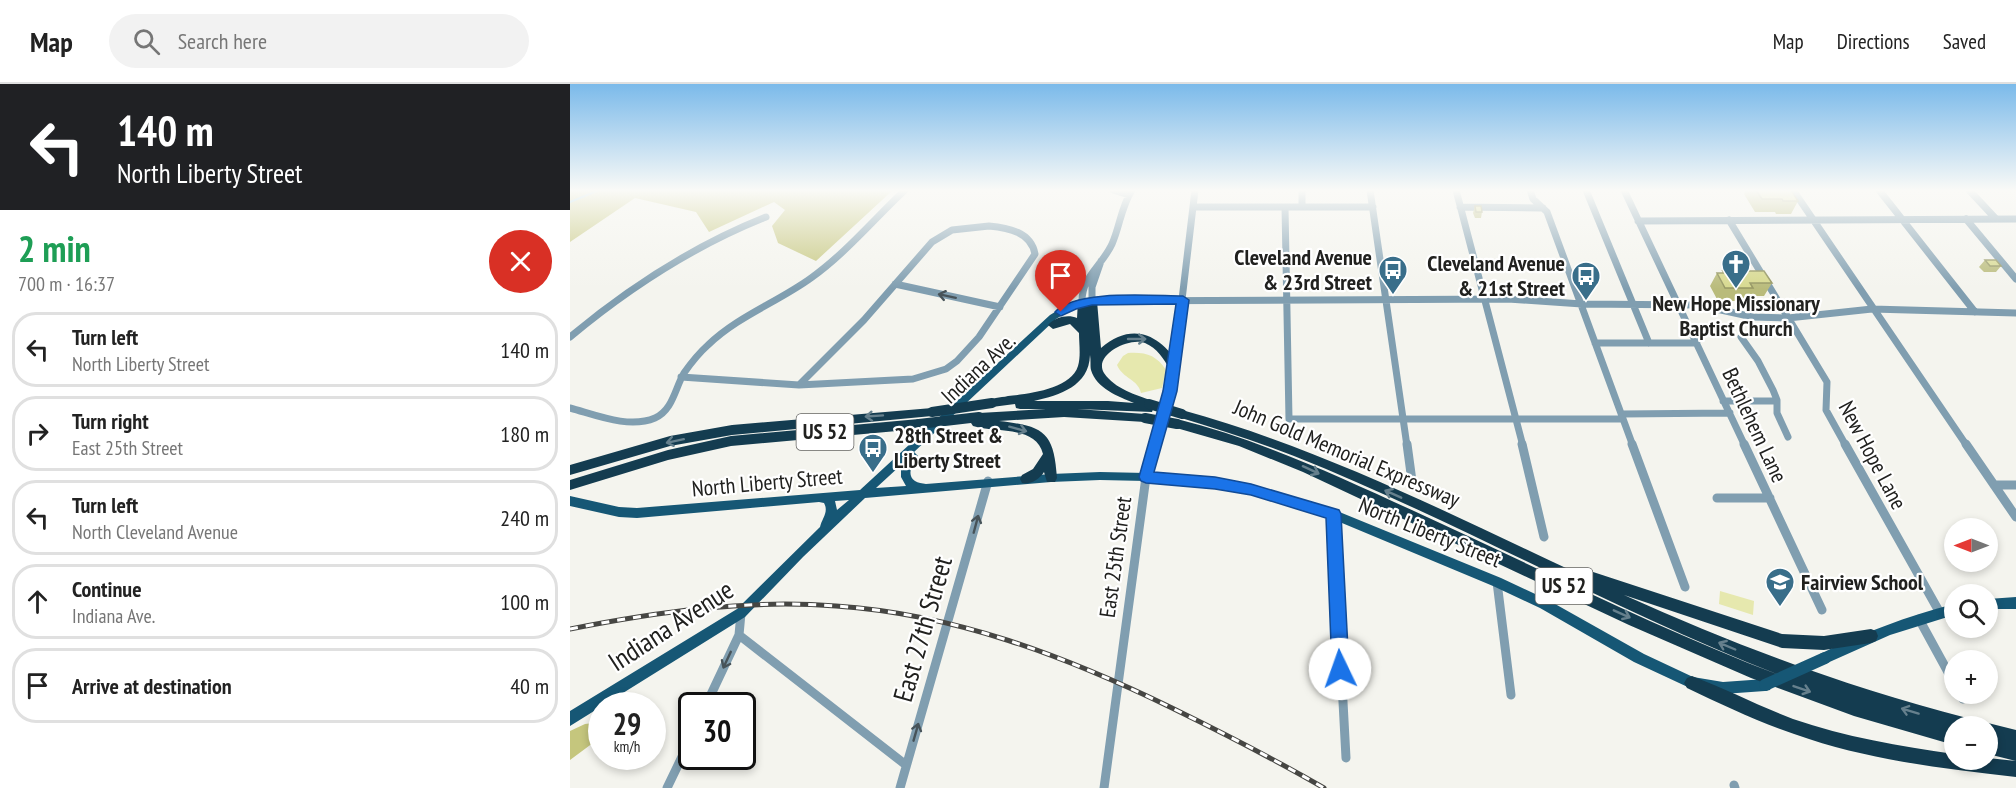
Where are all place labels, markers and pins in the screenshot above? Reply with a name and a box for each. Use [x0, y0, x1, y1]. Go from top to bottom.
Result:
place label: Cleveland Avenue & 23rd Street [1234, 243, 1373, 296]
church icon: New Hope Missionary Baptist Church [1720, 248, 1752, 290]
place label: Cleveland Avenue & 21st Street [1427, 249, 1566, 302]
pin [1035, 250, 1086, 312]
bus stop icon: Cleveland Avenue & 23rd Street [1377, 254, 1409, 296]
bus stop icon: Cleveland Avenue & 21st Street [1570, 260, 1602, 302]
place label: New Hope Missionary Baptist Church [1652, 289, 1821, 342]
place label: 28th Street & Liberty Street [894, 421, 1003, 474]
bus stop icon: 28th Street & Liberty Street [857, 432, 889, 474]
school or university icon: Fairview School [1764, 566, 1796, 608]
place label: Fairview School [1801, 568, 1924, 596]

